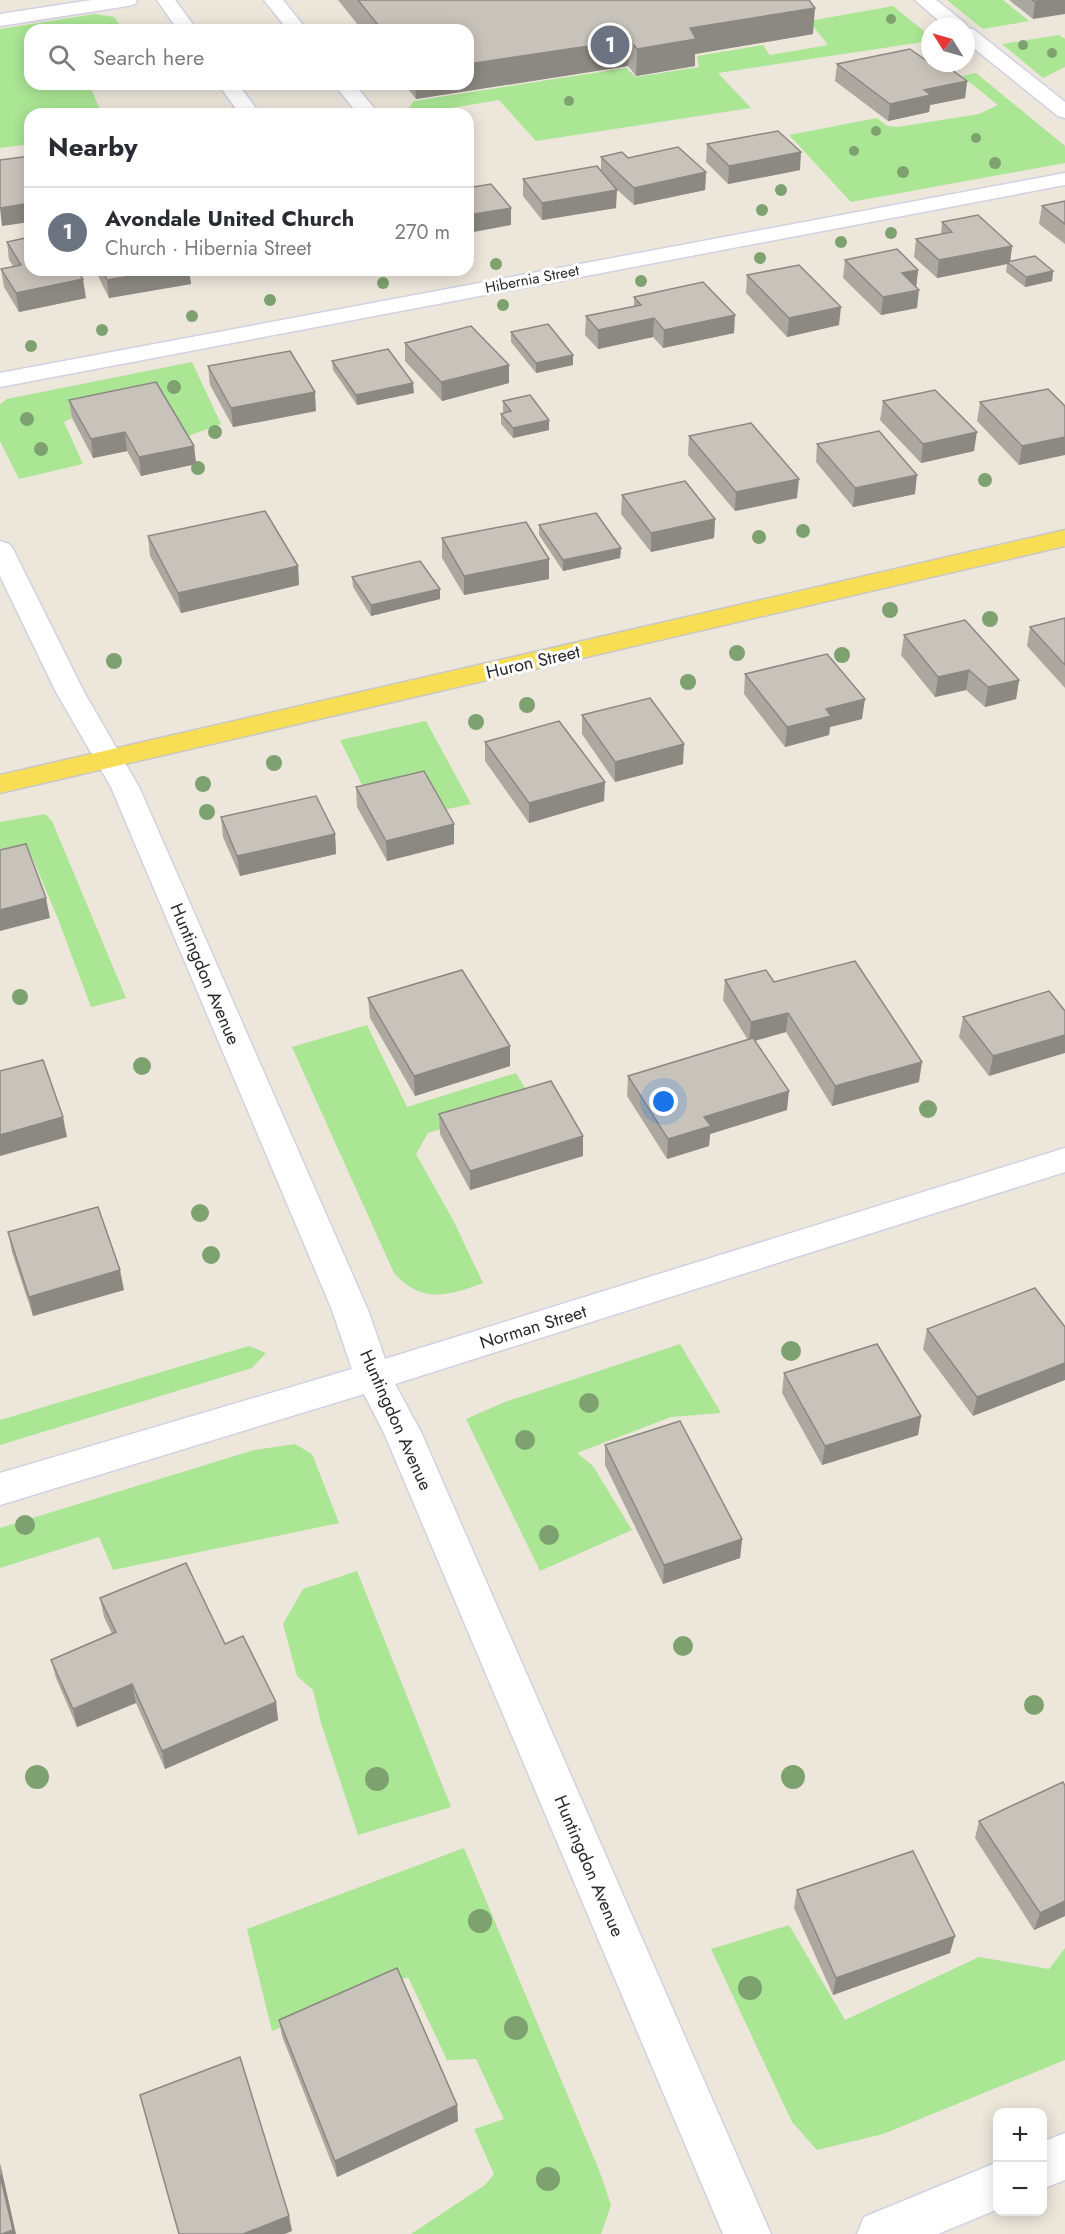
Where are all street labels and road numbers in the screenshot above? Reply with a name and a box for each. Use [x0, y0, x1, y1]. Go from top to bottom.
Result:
street label: Hibernia Street [483, 259, 581, 299]
street label: Huron Street [483, 638, 583, 685]
street label: Huntingdon Avenue [163, 899, 247, 1049]
street label: Norman Street [476, 1298, 590, 1356]
street label: Huntingdon Avenue [353, 1346, 439, 1494]
street label: Huntingdon Avenue [547, 1791, 631, 1941]

